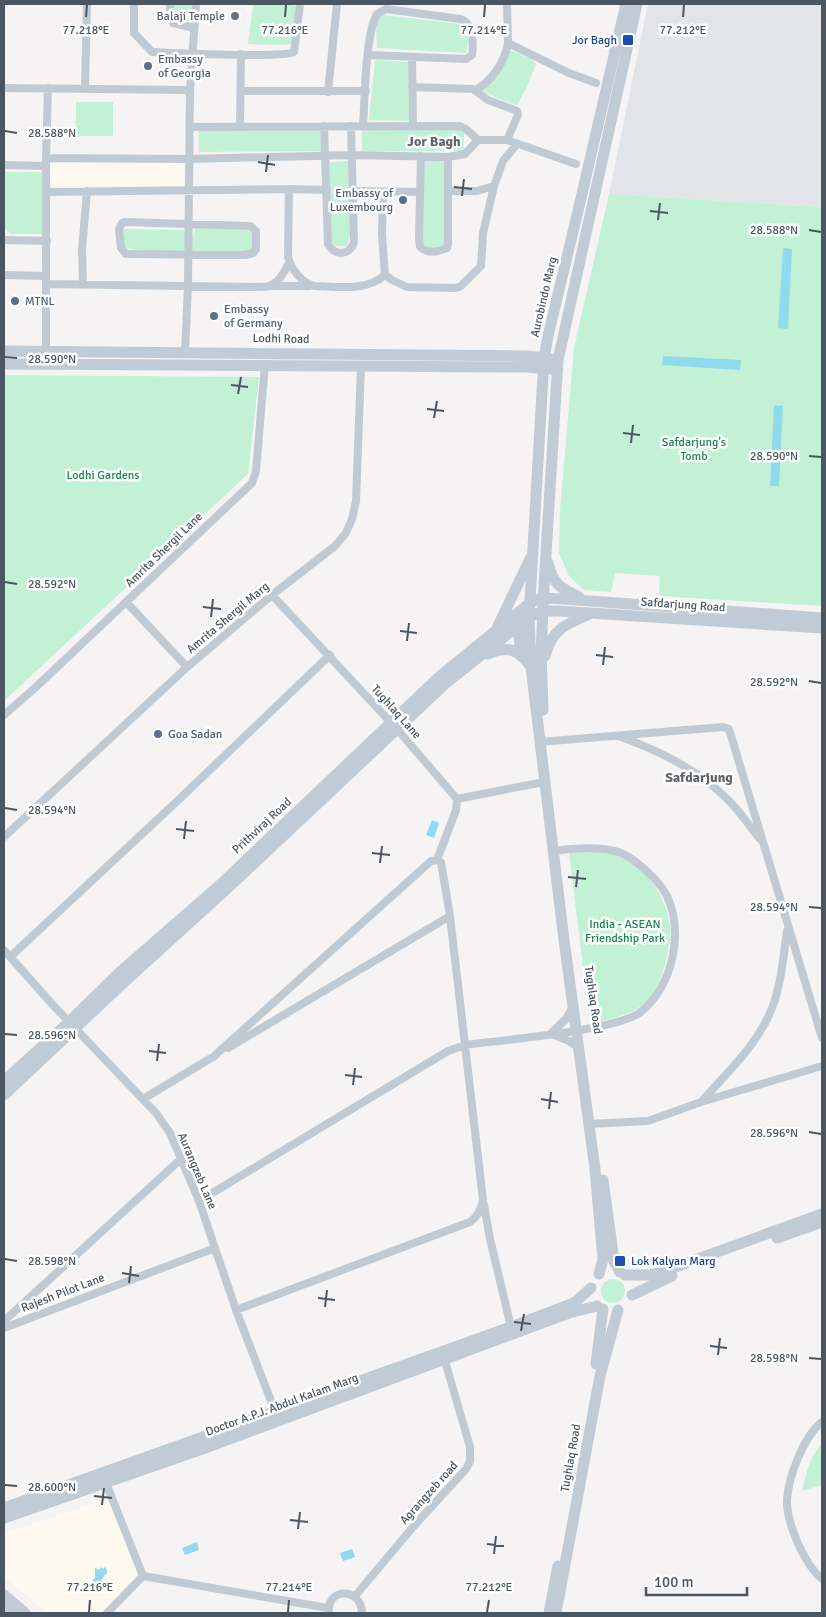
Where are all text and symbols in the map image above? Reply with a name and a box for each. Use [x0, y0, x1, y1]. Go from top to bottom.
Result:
place label: Balaji Temple [157, 9, 225, 24]
marker: Balaji Temple [229, 10, 241, 22]
text: 77.218°E [63, 23, 110, 38]
text: 77.216°E [262, 23, 309, 38]
text: 77.214°E [461, 23, 508, 38]
text: 77.212°E [660, 23, 707, 38]
place label: Jor Bagh [572, 33, 617, 48]
marker: Jor Bagh [621, 33, 635, 47]
place label: Embassy of Georgia [158, 52, 211, 81]
marker: Embassy of Georgia [142, 60, 154, 72]
text: 28.588°N [28, 126, 76, 141]
district label: Jor Bagh [407, 133, 461, 150]
place label: Embassy of Luxembourg [330, 186, 394, 215]
marker: Embassy of Luxembourg [397, 194, 409, 206]
text: 28.588°N [750, 223, 798, 238]
street label: Aurobindo Marg [527, 255, 561, 339]
place label: MTNL [25, 294, 55, 309]
marker: MTNL [9, 295, 21, 307]
place label: Embassy of Germany [224, 302, 283, 331]
marker: Embassy of Germany [208, 310, 220, 322]
street label: Lodhi Road [253, 331, 309, 347]
text: 28.590°N [28, 352, 76, 367]
park label: Safdarjung's Tomb [662, 435, 726, 464]
text: 28.590°N [750, 449, 798, 464]
park label: Lodhi Gardens [66, 468, 140, 483]
street label: Amrita Shergil Lane [122, 509, 206, 591]
text: 28.592°N [28, 577, 76, 592]
street label: Amrita Shergil Marg [184, 579, 272, 657]
street label: Safdarjung Road [640, 595, 726, 615]
text: 28.592°N [750, 675, 798, 690]
street label: Tughlaq Lane [368, 682, 424, 742]
place label: Goa Sadan [168, 727, 222, 742]
marker: Goa Sadan [152, 728, 164, 740]
district label: Safdarjung [665, 769, 733, 786]
street label: Prithviraj Road [229, 795, 295, 857]
text: 28.594°N [28, 803, 76, 818]
text: 28.594°N [750, 900, 798, 915]
park label: India - ASEAN Friendship Park [585, 917, 665, 946]
street label: Tughlaq Road [581, 965, 605, 1035]
text: 28.596°N [28, 1028, 76, 1043]
text: 28.596°N [750, 1126, 798, 1141]
street label: Aurangzeb Lane [174, 1130, 220, 1212]
text: 28.598°N [28, 1254, 76, 1269]
marker: Lok Kalyan Marg [613, 1254, 627, 1268]
place label: Lok Kalyan Marg [631, 1254, 716, 1269]
street label: Rajesh Pilot Lane [19, 1270, 107, 1316]
text: 28.598°N [750, 1351, 798, 1366]
street label: Doctor A.P.J. Abdul Kalam Marg [204, 1370, 360, 1440]
street label: Tughlaq Road [558, 1423, 584, 1493]
street label: Agrangzeb road [397, 1458, 461, 1528]
text: 28.600°N [28, 1480, 76, 1495]
scale bar [646, 1564, 747, 1596]
text: 100 m [654, 1573, 694, 1591]
text: 77.216°E [67, 1580, 114, 1595]
text: 77.214°E [266, 1580, 313, 1595]
text: 77.212°E [466, 1580, 513, 1595]

